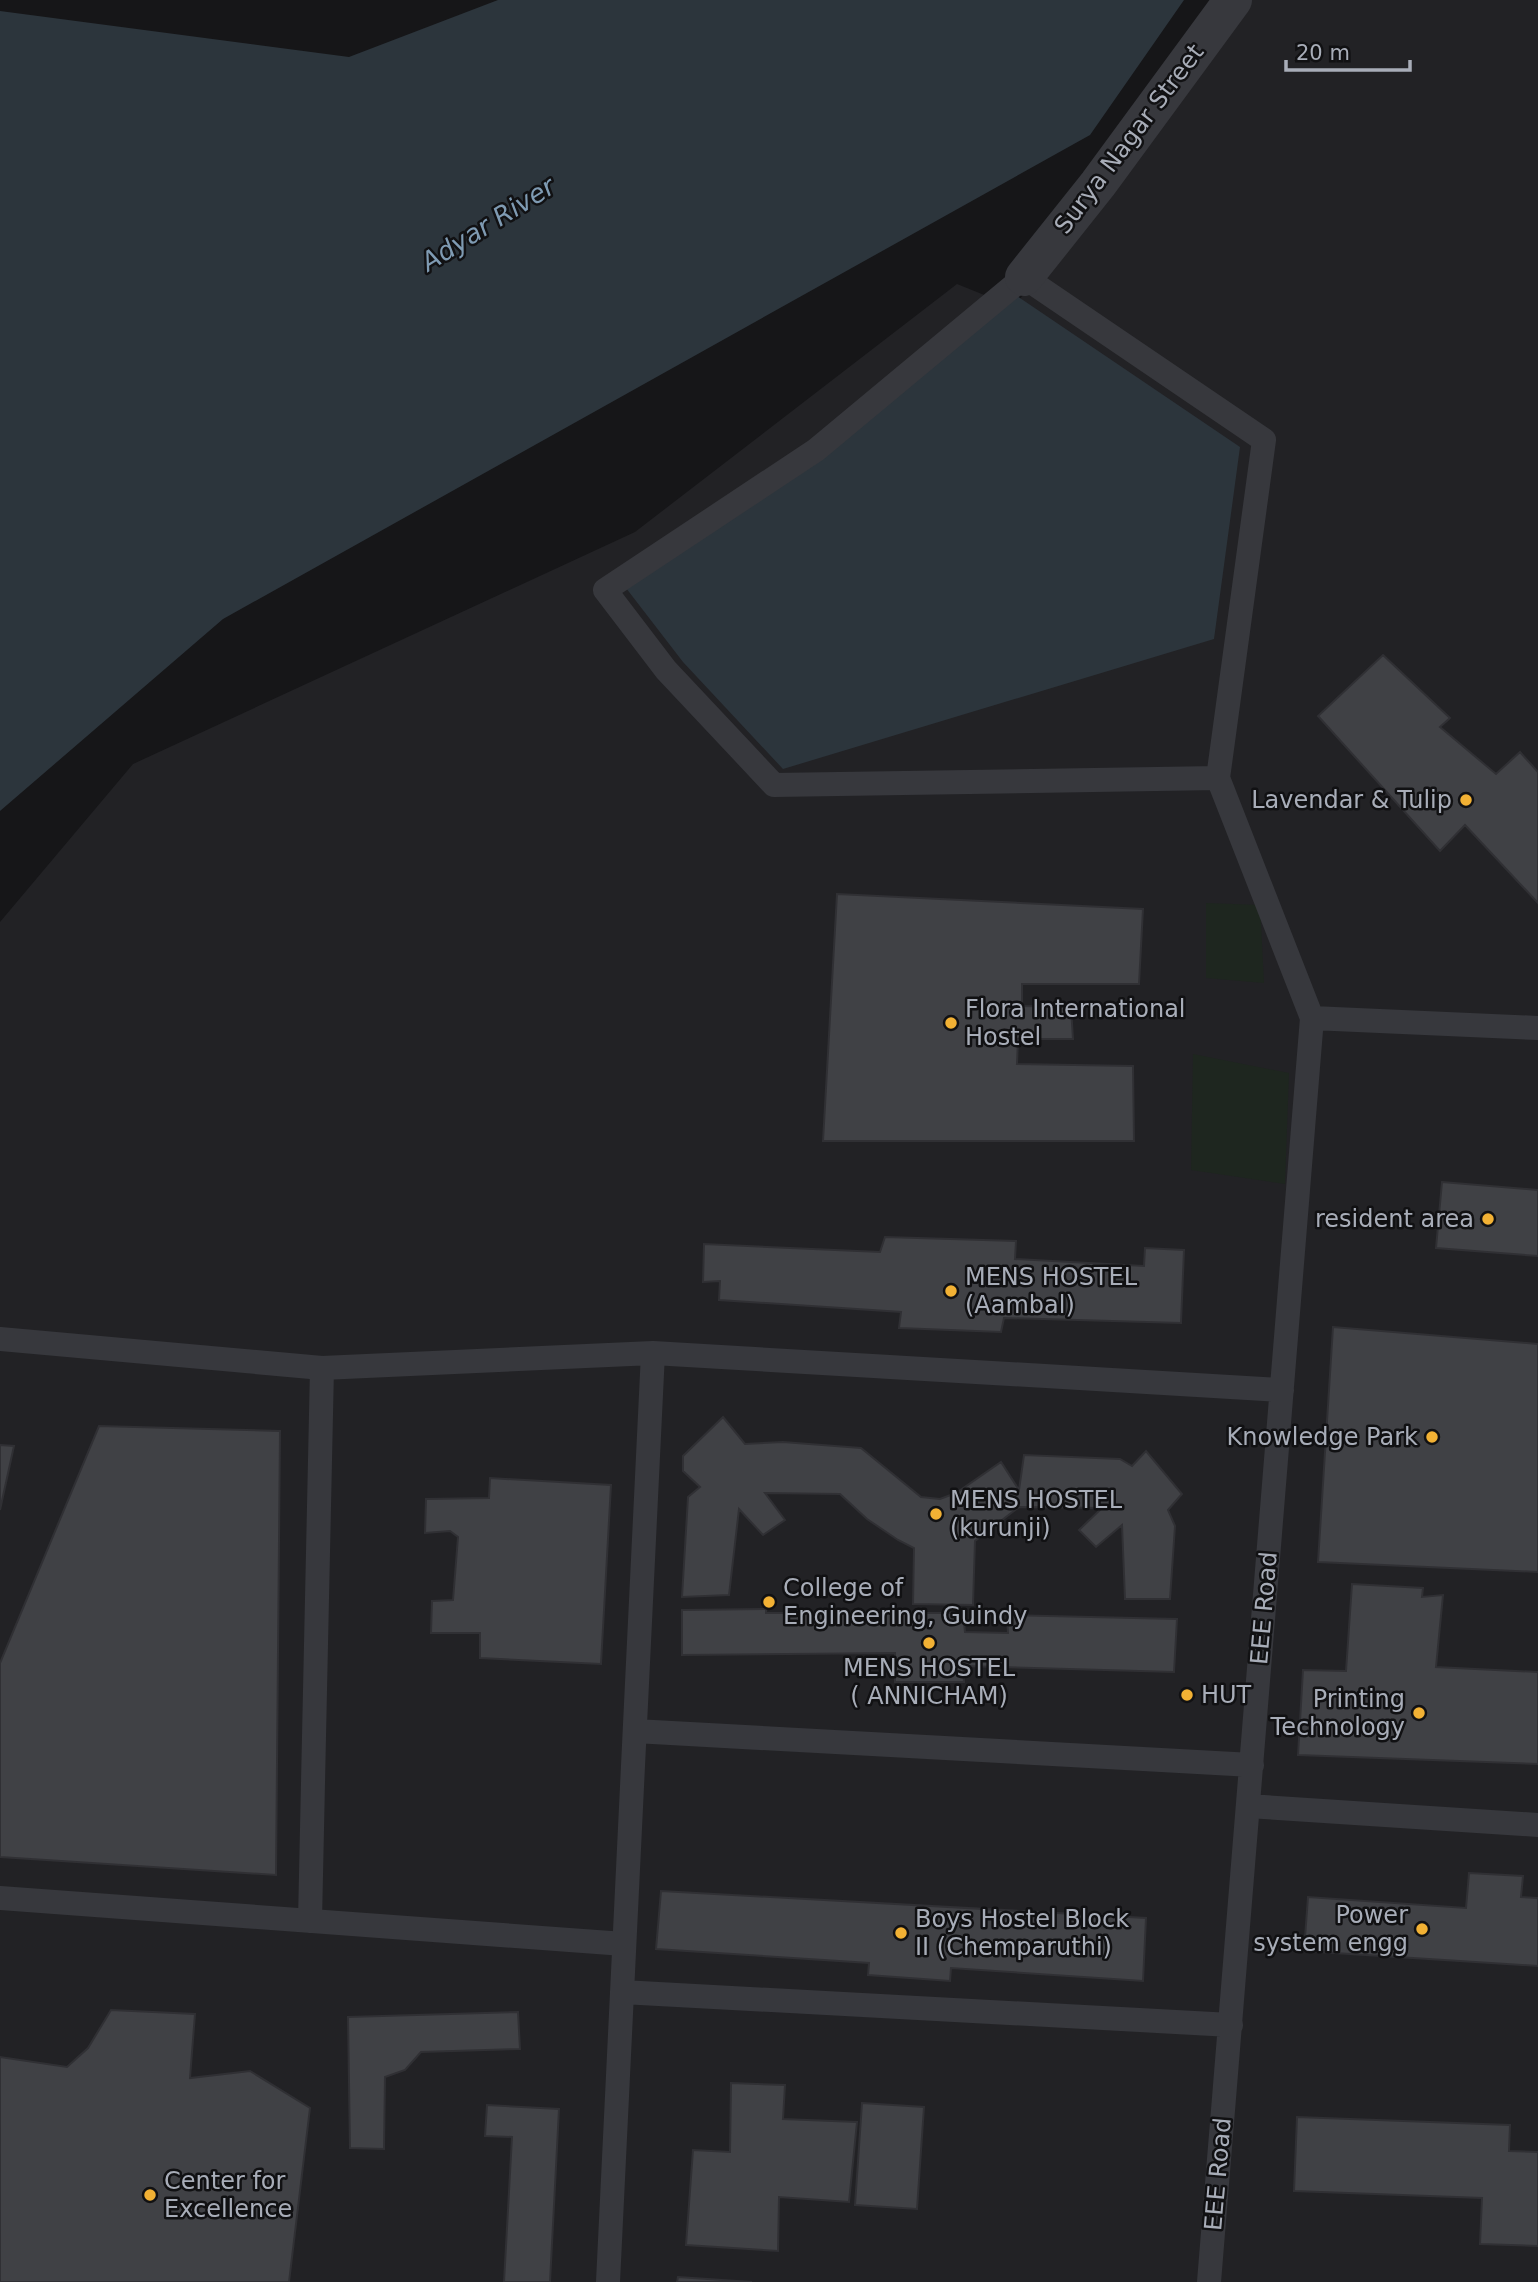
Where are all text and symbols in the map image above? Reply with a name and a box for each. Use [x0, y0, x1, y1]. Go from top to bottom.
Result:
scale bar [1286, 28, 1410, 72]
street label: Surya Nagar Street [1049, 39, 1209, 239]
text: 20 m [1296, 41, 1350, 65]
water label: Adyar River [414, 170, 562, 278]
place label: Lavendar & Tulip [1251, 786, 1452, 814]
marker: Lavendar & Tulip [1458, 792, 1474, 808]
place label: Flora International Hostel [965, 995, 1186, 1051]
marker: Flora International Hostel [943, 1015, 959, 1031]
place label: resident area [1315, 1205, 1474, 1233]
marker: resident area [1480, 1211, 1496, 1227]
place label: MENS HOSTEL (Aambal) [965, 1263, 1138, 1319]
marker: MENS HOSTEL (Aambal) [943, 1283, 959, 1299]
place label: Knowledge Park [1227, 1423, 1418, 1451]
marker: Knowledge Park [1424, 1429, 1440, 1445]
place label: MENS HOSTEL (kurunji) [950, 1486, 1123, 1542]
marker: MENS HOSTEL (kurunji) [928, 1506, 944, 1522]
street label: EEE Road [1245, 1550, 1283, 1666]
place label: College of Engineering, Guindy [783, 1574, 1027, 1630]
marker: College of Engineering, Guindy [761, 1594, 777, 1610]
marker: MENS HOSTEL ( ANNICHAM) [921, 1635, 937, 1651]
place label: MENS HOSTEL ( ANNICHAM) [843, 1654, 1016, 1710]
place label: HUT [1201, 1681, 1252, 1709]
place label: Printing Technology [1270, 1685, 1405, 1741]
marker: HUT [1179, 1687, 1195, 1703]
marker: Printing Technology [1411, 1705, 1427, 1721]
place label: Power system engg [1253, 1901, 1408, 1957]
place label: Boys Hostel Block II (Chemparuthi) [915, 1905, 1129, 1961]
marker: Power system engg [1414, 1921, 1430, 1937]
marker: Boys Hostel Block II (Chemparuthi) [893, 1925, 909, 1941]
street label: EEE Road [1199, 2116, 1237, 2232]
place label: Center for Excellence [164, 2167, 292, 2223]
marker: Center for Excellence [142, 2187, 158, 2203]

